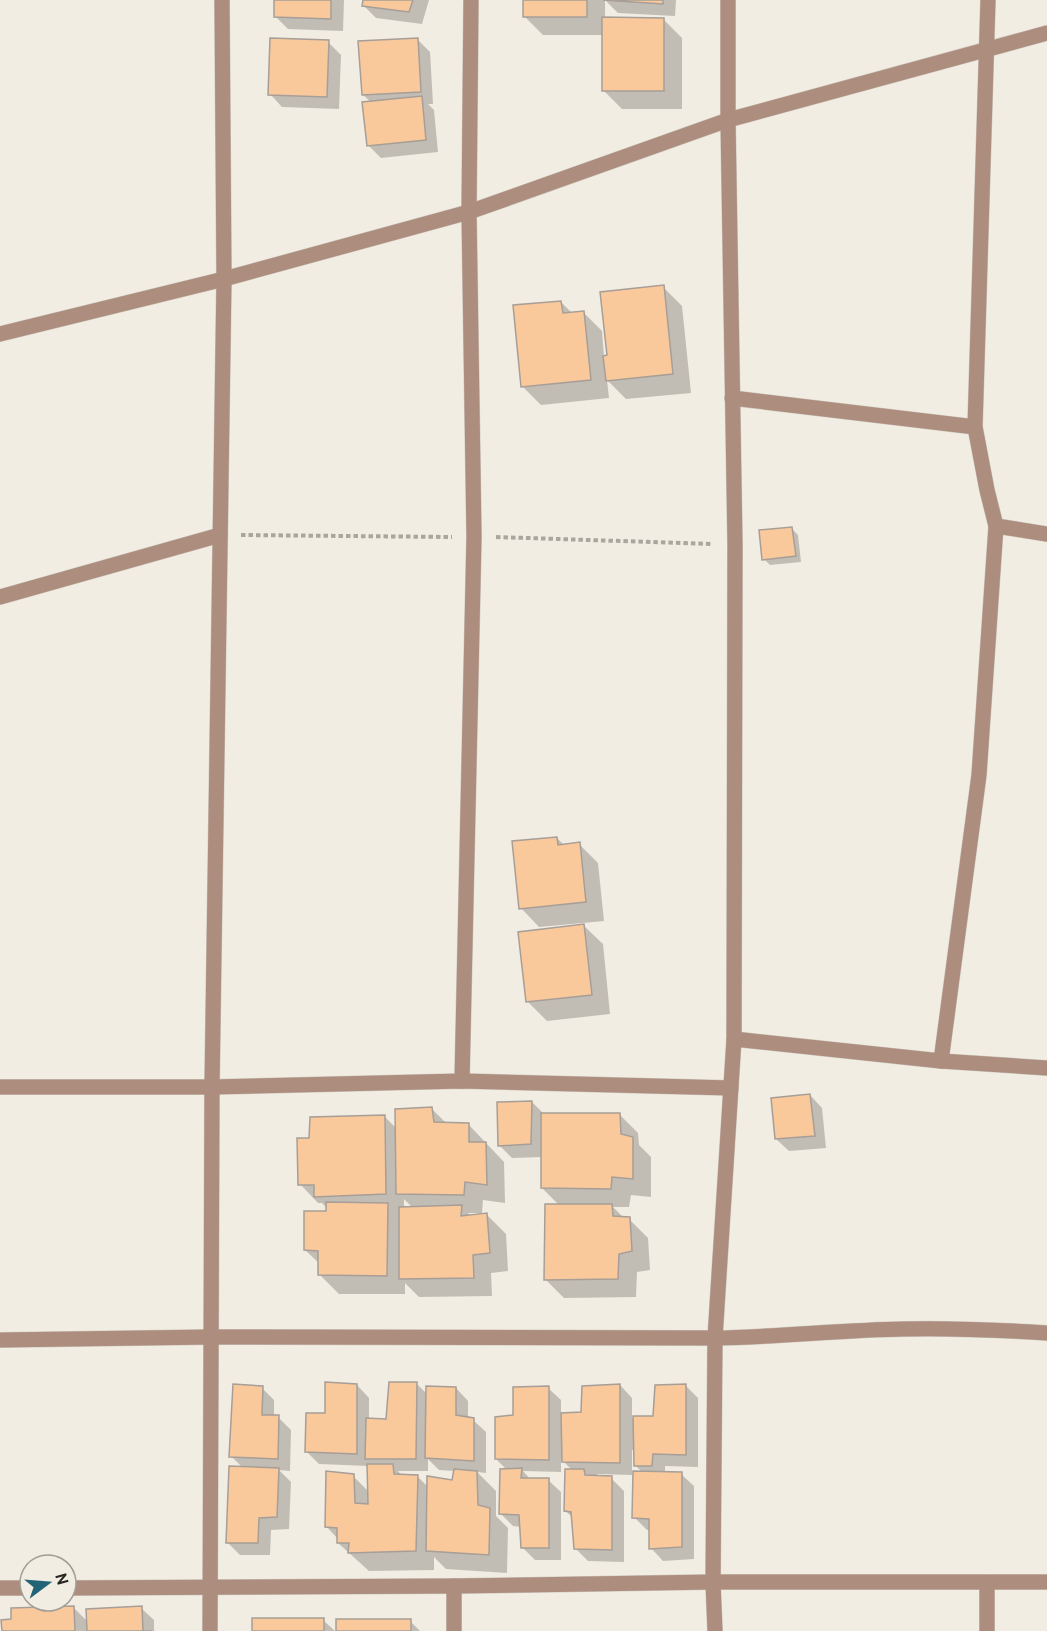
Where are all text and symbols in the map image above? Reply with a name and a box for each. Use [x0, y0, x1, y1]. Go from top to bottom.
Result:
north arrow [18, 1553, 78, 1613]
text: N [49, 1571, 72, 1588]

